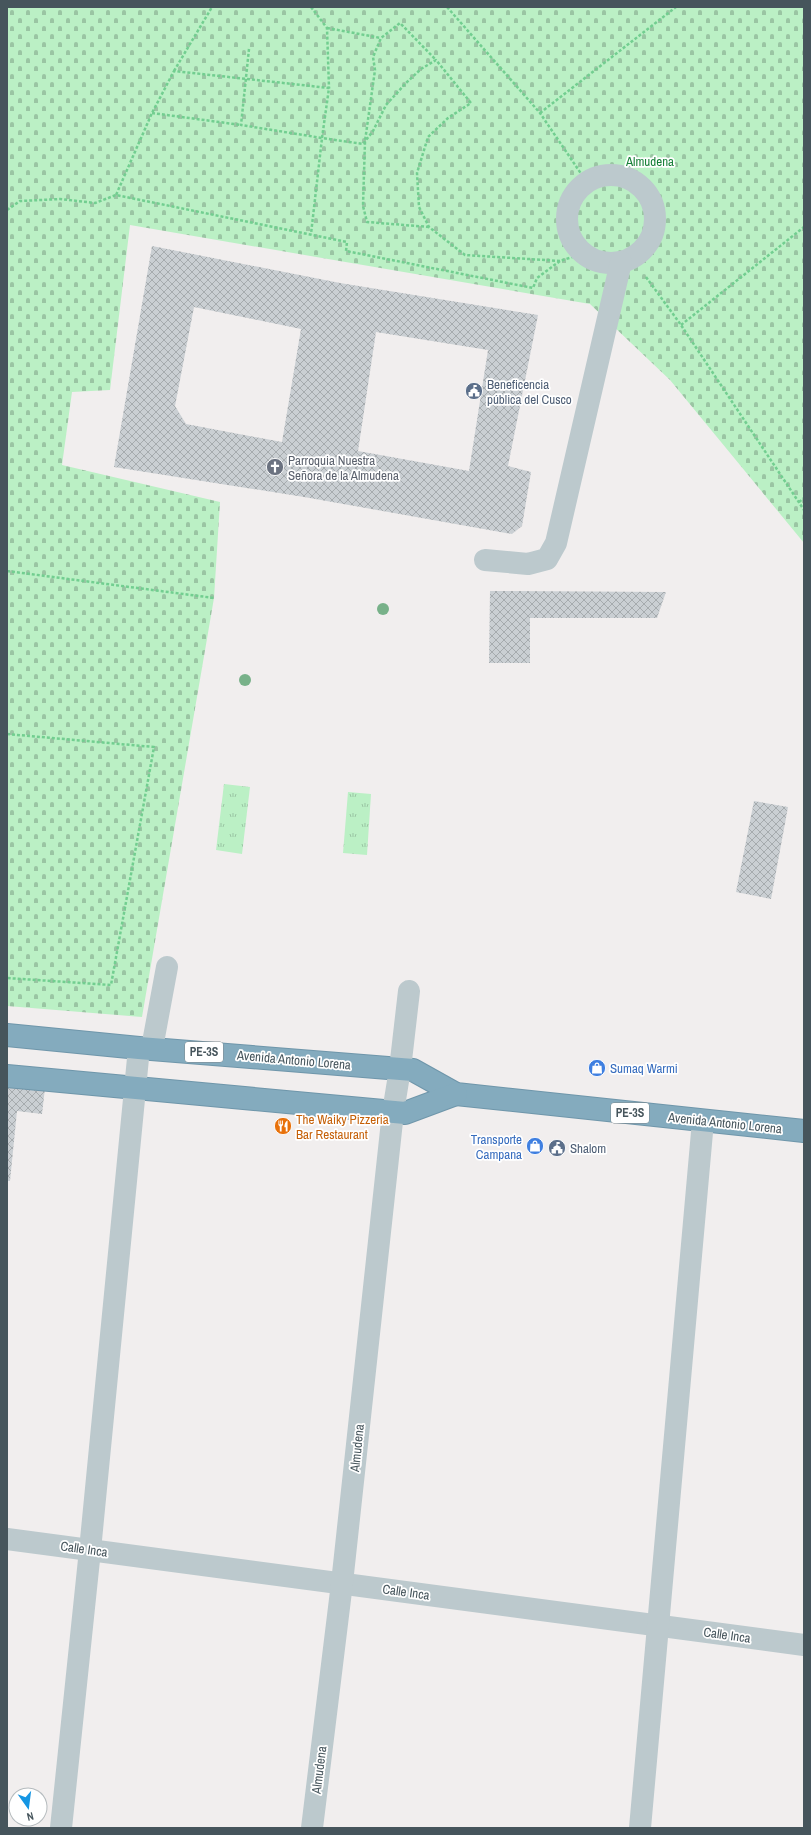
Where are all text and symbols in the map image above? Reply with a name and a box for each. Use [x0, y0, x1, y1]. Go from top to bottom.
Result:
park label: Almudena [625, 153, 674, 170]
place label: Beneficencia pública del Cusco [487, 376, 572, 408]
public building icon: Beneficencia pública del Cusco [464, 381, 484, 401]
place label: Parroquia Nuestra Señora de la Almudena [288, 452, 399, 484]
church icon: Parroquia Nuestra Señora de la Almudena [265, 457, 285, 477]
road number: PE-3S [185, 1042, 223, 1062]
street label: Avenida Antonio Lorena [235, 1046, 352, 1073]
shop icon: Sumaq Warmi [587, 1058, 607, 1078]
place label: Sumaq Warmi [610, 1060, 678, 1077]
road number: PE-3S [611, 1103, 649, 1123]
street label: Avenida Antonio Lorena [666, 1108, 783, 1137]
place label: The Waiky Pizzeria Bar Restaurant [296, 1111, 389, 1143]
restaurant icon: The Waiky Pizzeria Bar Restaurant [273, 1116, 293, 1136]
place label: Transporte Campana [471, 1131, 522, 1163]
shop icon: Transporte Campana [525, 1136, 545, 1156]
public building icon: Shalom [547, 1138, 567, 1158]
place label: Shalom [570, 1140, 606, 1157]
street label: Almudena [346, 1423, 368, 1474]
street label: Calle Inca [59, 1537, 109, 1561]
street label: Calle Inca [381, 1580, 431, 1604]
street label: Calle Inca [702, 1623, 752, 1647]
street label: Almudena [308, 1745, 330, 1796]
north arrow [8, 1787, 48, 1827]
text: N [26, 1809, 35, 1824]

